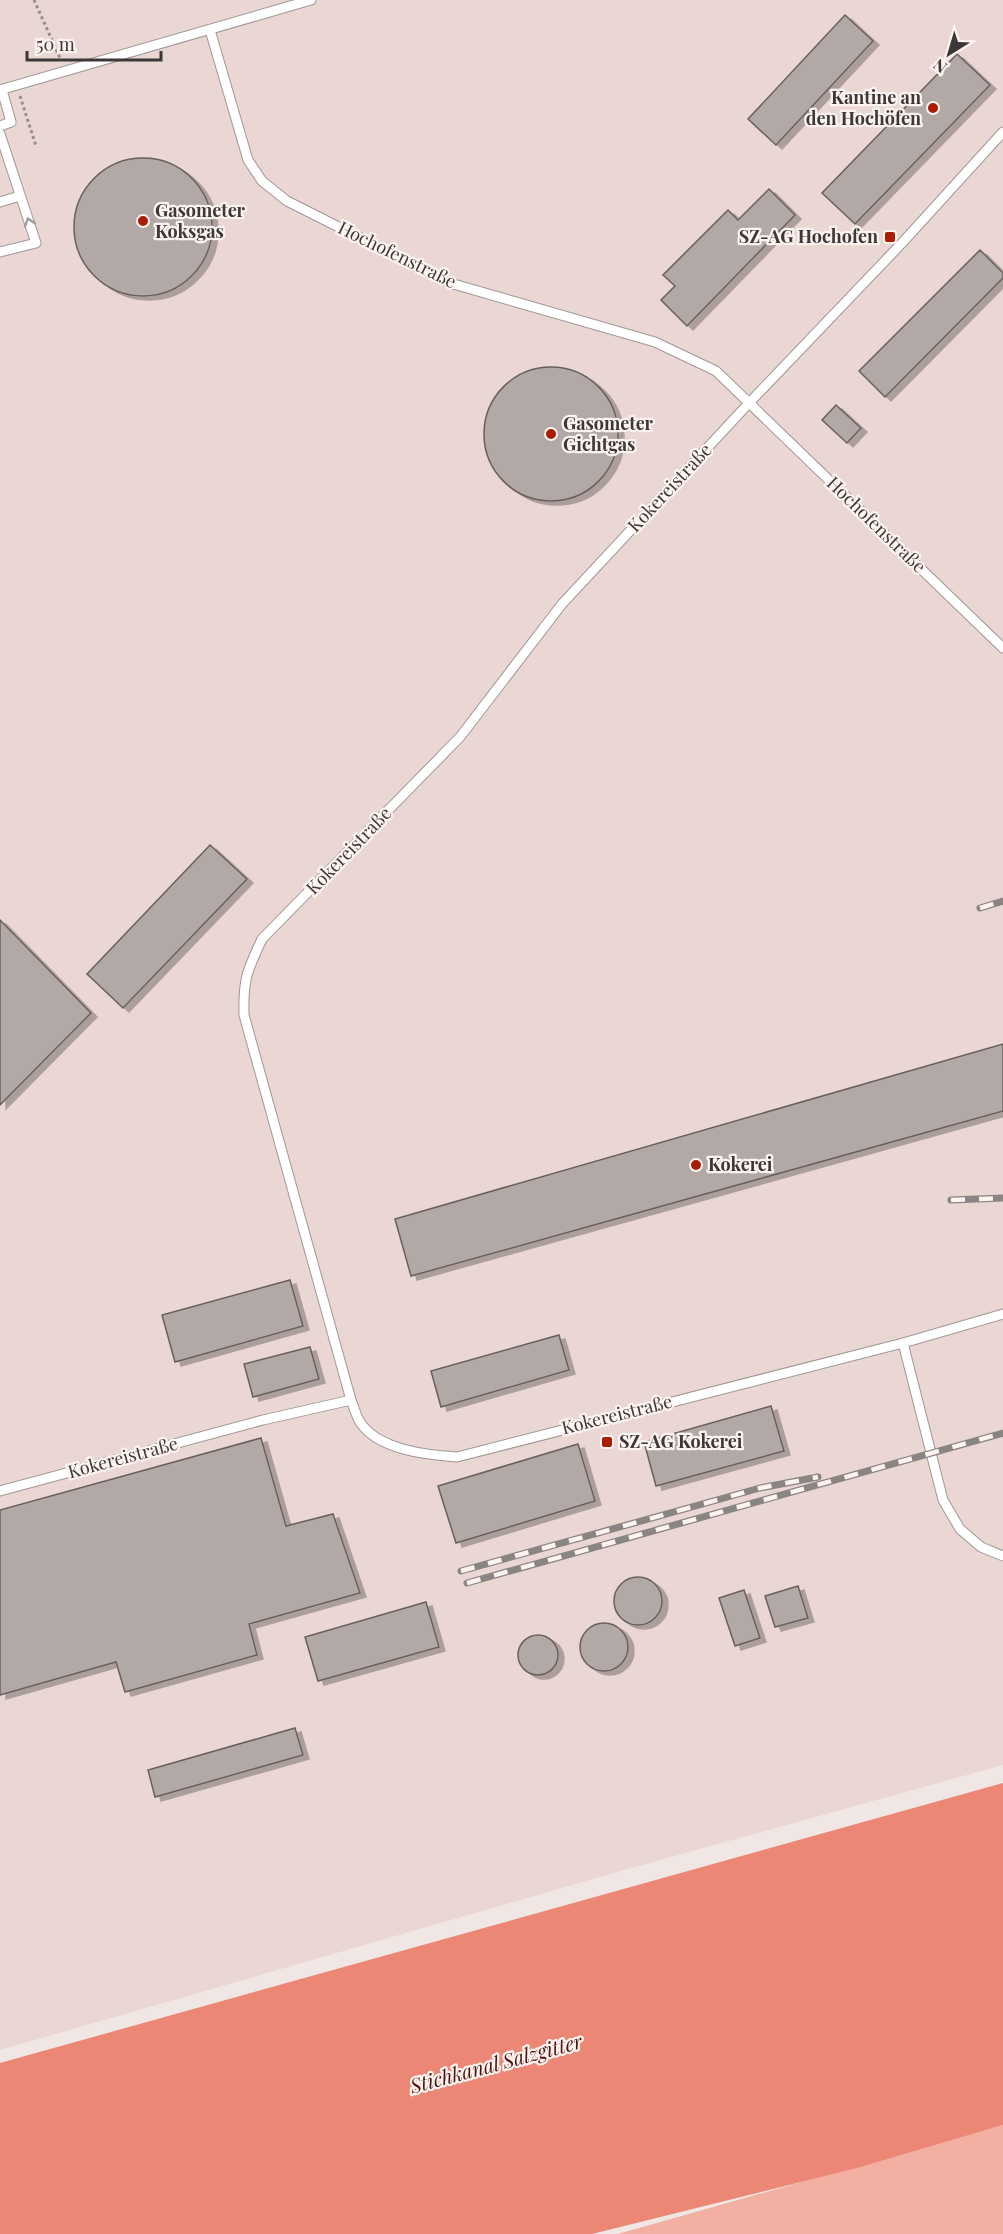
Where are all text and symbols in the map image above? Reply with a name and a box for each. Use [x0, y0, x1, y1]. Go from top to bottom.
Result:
scale bar [27, 24, 160, 62]
north arrow [919, 24, 979, 84]
text: 50 m [36, 32, 75, 56]
text: N [928, 54, 951, 78]
place label: Kantine an den Hochöfen [806, 85, 921, 130]
marker: Kantine an den Hochöfen [926, 101, 940, 115]
place label: Gasometer Koksgas [155, 198, 246, 243]
marker: Gasometer Koksgas [136, 214, 150, 228]
street label: Hochofenstraße [334, 215, 461, 293]
one-way arrow [24, 217, 37, 228]
place label: SZ-AG Hochofen [739, 224, 878, 248]
marker: SZ-AG Hochofen [883, 230, 897, 244]
place label: Gasometer Gichtgas [563, 411, 654, 456]
marker: Gasometer Gichtgas [544, 427, 558, 441]
street label: Kokereistraße [622, 438, 717, 537]
street label: Hochofenstraße [822, 471, 931, 578]
street label: Kokereistraße [300, 801, 396, 899]
place label: Kokerei [708, 1152, 773, 1176]
marker: Kokerei [689, 1158, 703, 1172]
street label: Kokereistraße [559, 1389, 674, 1439]
place label: SZ-AG Kokerei [619, 1429, 743, 1453]
street label: Kokereistraße [65, 1431, 180, 1483]
marker: SZ-AG Kokerei [600, 1435, 614, 1449]
water label: Stichkanal Salzgitter [405, 2026, 586, 2099]

